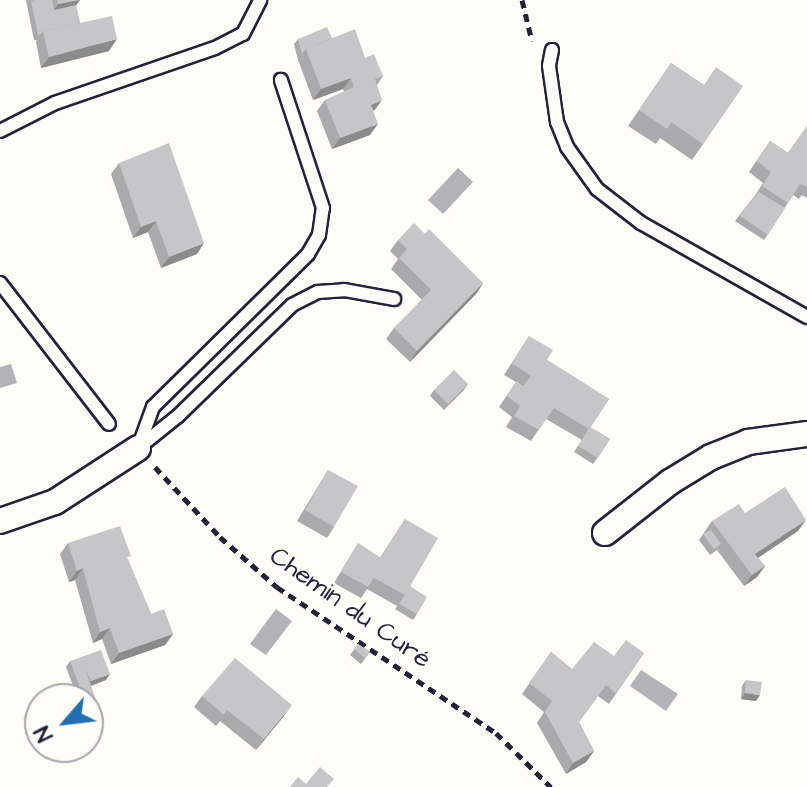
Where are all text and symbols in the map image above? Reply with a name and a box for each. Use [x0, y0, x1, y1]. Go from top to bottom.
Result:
street label: Chemin du Curé [263, 541, 437, 675]
north arrow [24, 683, 104, 763]
text: N [27, 720, 61, 747]

